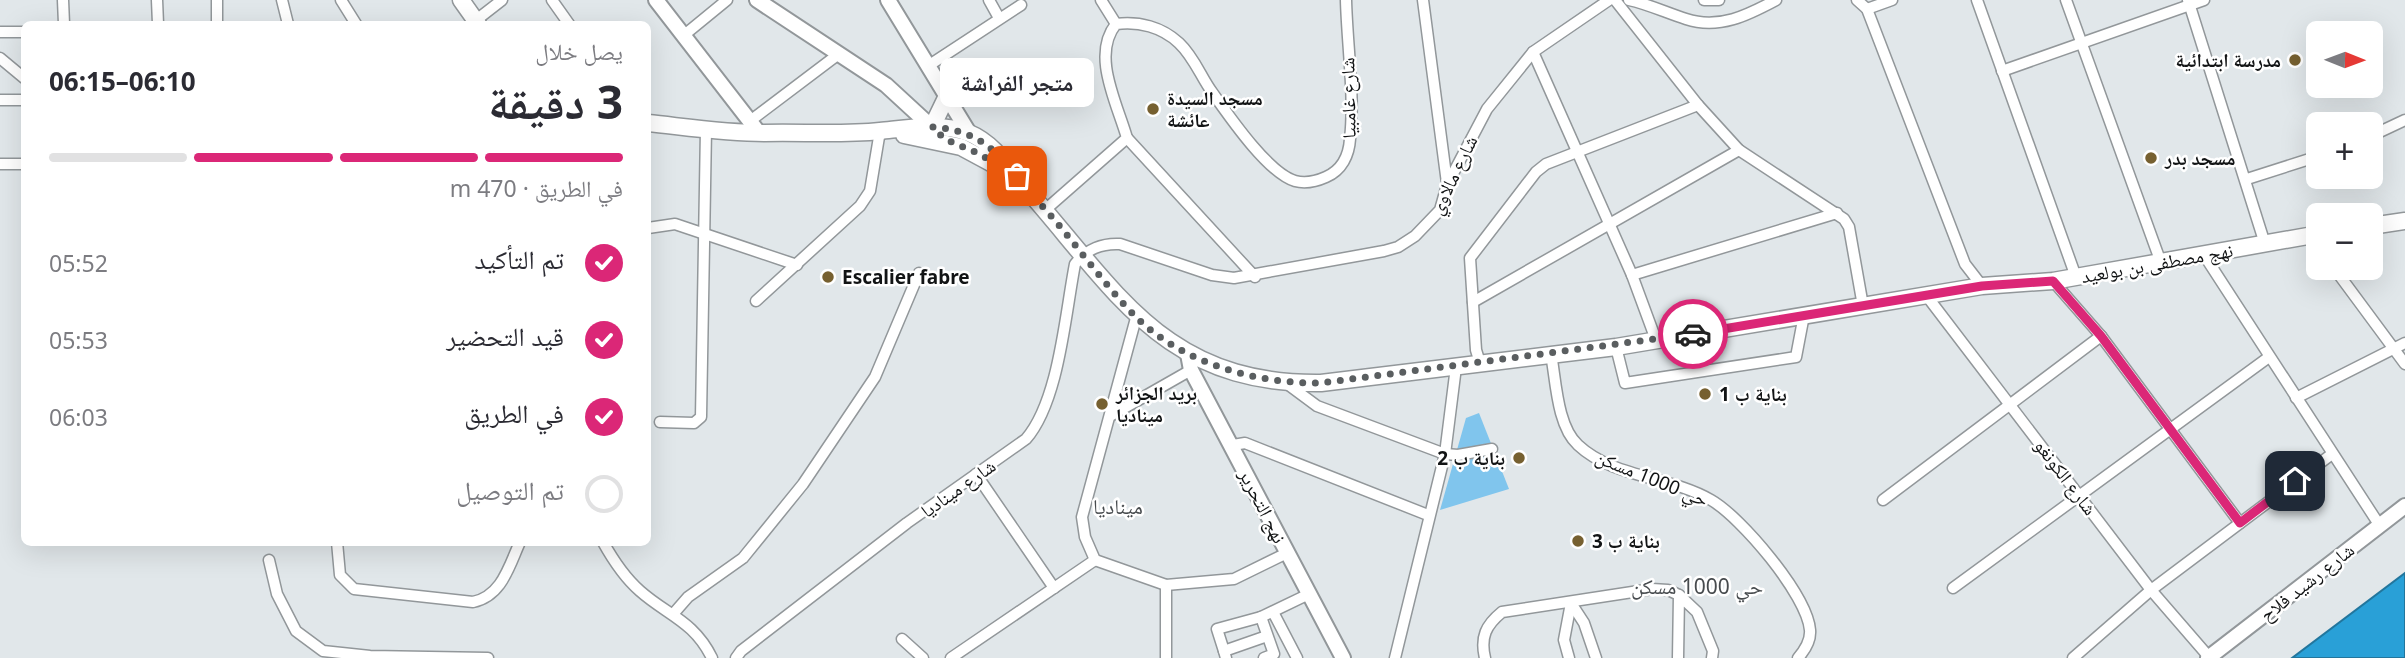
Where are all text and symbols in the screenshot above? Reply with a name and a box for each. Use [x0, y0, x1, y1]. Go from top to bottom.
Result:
north arrow [2306, 21, 2384, 98]
map controls [2306, 21, 2383, 280]
text: يصل خلال [535, 35, 623, 67]
place label: مدرسة ابتدائية [2176, 47, 2281, 73]
marker: مدرسة ابتدائية [2287, 52, 2303, 68]
callout: متجر الفراشة [940, 57, 1094, 106]
street label: شارع غامبيا [1334, 57, 1362, 139]
text: 06:10–06:15 [49, 63, 196, 99]
text: متجر الفراشة [961, 66, 1073, 98]
text: 3 دقيقة [488, 70, 623, 132]
place label: مسجد السيدة عائشة [1167, 85, 1263, 133]
marker: مسجد السيدة عائشة [1145, 101, 1161, 117]
button: + [2306, 112, 2383, 189]
street label: شارع مالاوي [1423, 131, 1486, 220]
place label: مسجد بدر [2164, 145, 2235, 171]
pin [987, 146, 1047, 206]
marker: مسجد بدر [2143, 150, 2159, 166]
icon: bag [998, 157, 1036, 195]
text: في الطريق · 470 m [450, 172, 623, 204]
button: − [2306, 203, 2383, 280]
street label: نهج مصطفى بن بولعيد [2079, 237, 2235, 289]
text: تم التأكيد [474, 241, 564, 277]
icon: check [585, 244, 623, 282]
text: 05:52 [49, 247, 108, 279]
place label: Escalier fabre [842, 264, 970, 290]
marker: Escalier fabre [820, 269, 836, 285]
courier [1658, 299, 1728, 369]
icon: car [1674, 315, 1712, 353]
text: قيد التحضير [446, 318, 564, 354]
icon: check [585, 321, 623, 359]
text: 05:53 [49, 324, 108, 356]
place label: بريد الجزائر ميناديا [1115, 380, 1197, 428]
place label: بناية ب 1 [1719, 381, 1787, 407]
marker: بناية ب 1 [1697, 386, 1713, 402]
text: في الطريق [464, 395, 564, 431]
marker: بريد الجزائر ميناديا [1094, 396, 1110, 412]
icon: check [585, 398, 623, 436]
text: 06:03 [49, 401, 108, 433]
street label: شارع الكونغو [2029, 434, 2103, 520]
street label: حي 1000 مسكن [1591, 444, 1712, 515]
place label: بناية ب 2 [1437, 445, 1505, 471]
marker: بناية ب 2 [1511, 450, 1527, 466]
pin [2265, 451, 2325, 511]
street label: شارع ميناديا [915, 453, 1001, 523]
icon: home [2276, 462, 2314, 500]
street label: نهج التحرير [1233, 464, 1293, 548]
text: تم التوصيل [456, 472, 564, 508]
district label: ميناديا [1093, 492, 1143, 520]
place label: بناية ب 3 [1592, 528, 1660, 554]
marker: بناية ب 3 [1570, 533, 1586, 549]
street label: شارع رشيد فلاح [2254, 537, 2360, 627]
district label: حي 1000 مسكن [1631, 572, 1763, 603]

